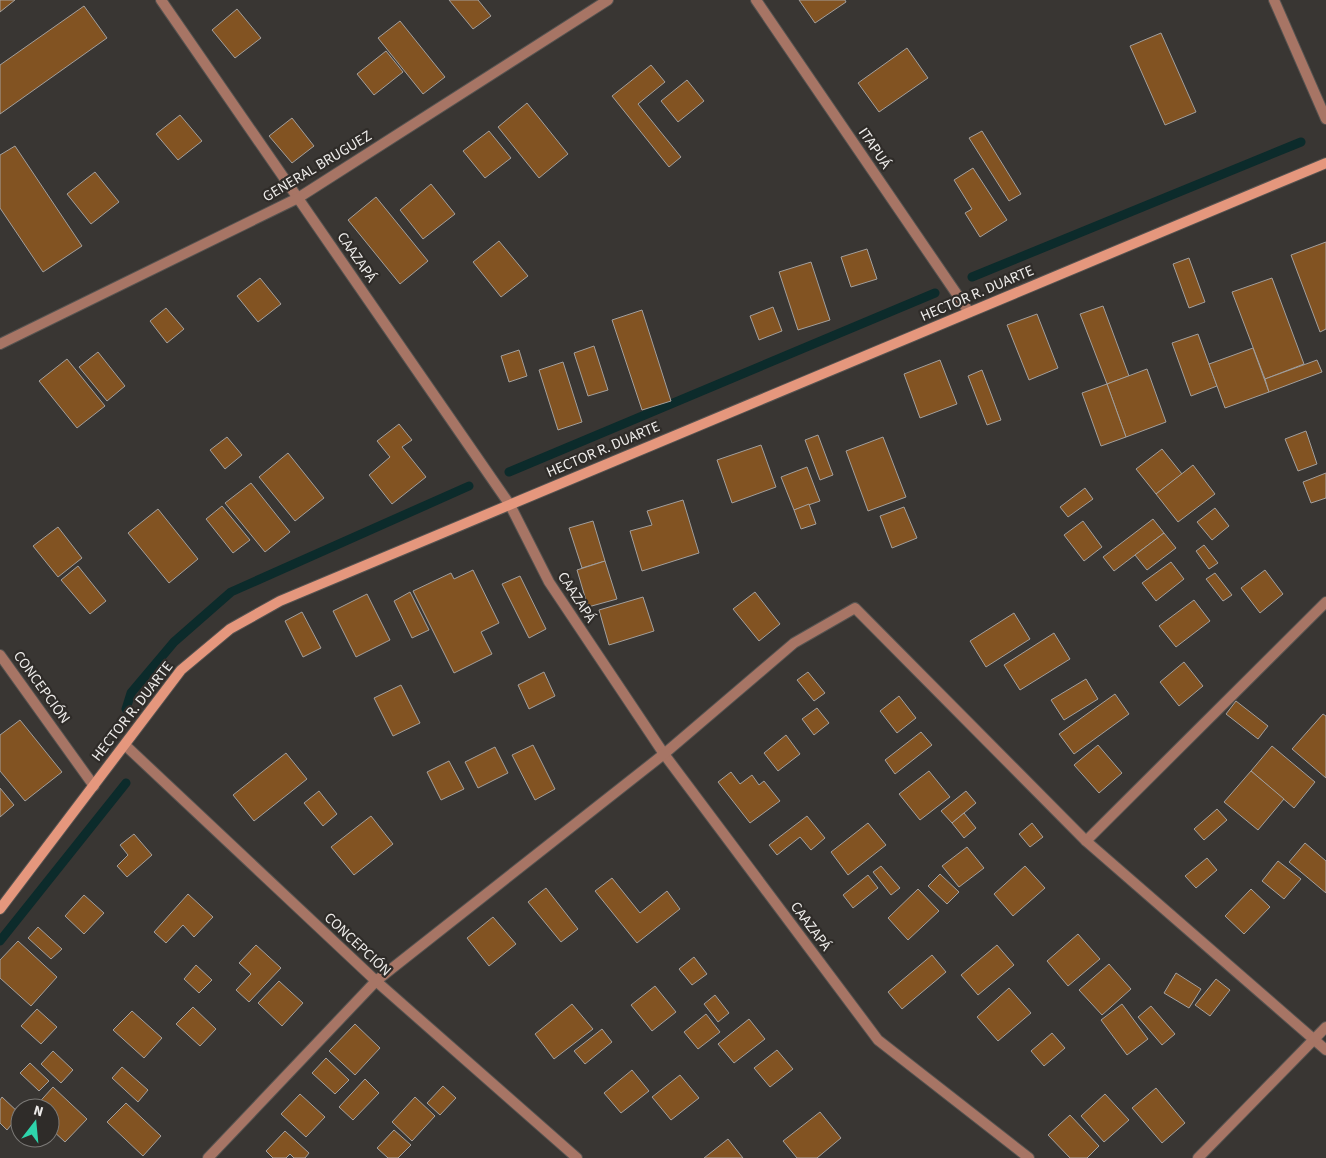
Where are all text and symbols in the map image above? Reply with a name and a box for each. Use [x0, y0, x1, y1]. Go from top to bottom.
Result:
street label: ITAPUÁ [853, 123, 897, 174]
street label: GENERAL BRUGUEZ [259, 126, 376, 207]
street label: CAAZAPÁ [332, 228, 382, 287]
street label: HECTOR R. DUARTE [917, 260, 1037, 327]
street label: HECTOR R. DUARTE [543, 416, 663, 483]
street label: CAAZAPÁ [552, 568, 601, 627]
street label: CONCEPCIÓN [8, 647, 75, 728]
street label: HECTOR R. DUARTE [87, 657, 178, 766]
street label: CAAZAPÁ [785, 897, 837, 956]
street label: CONCEPCIÓN [319, 908, 396, 981]
north arrow [10, 1098, 60, 1148]
text: N [31, 1101, 46, 1122]

